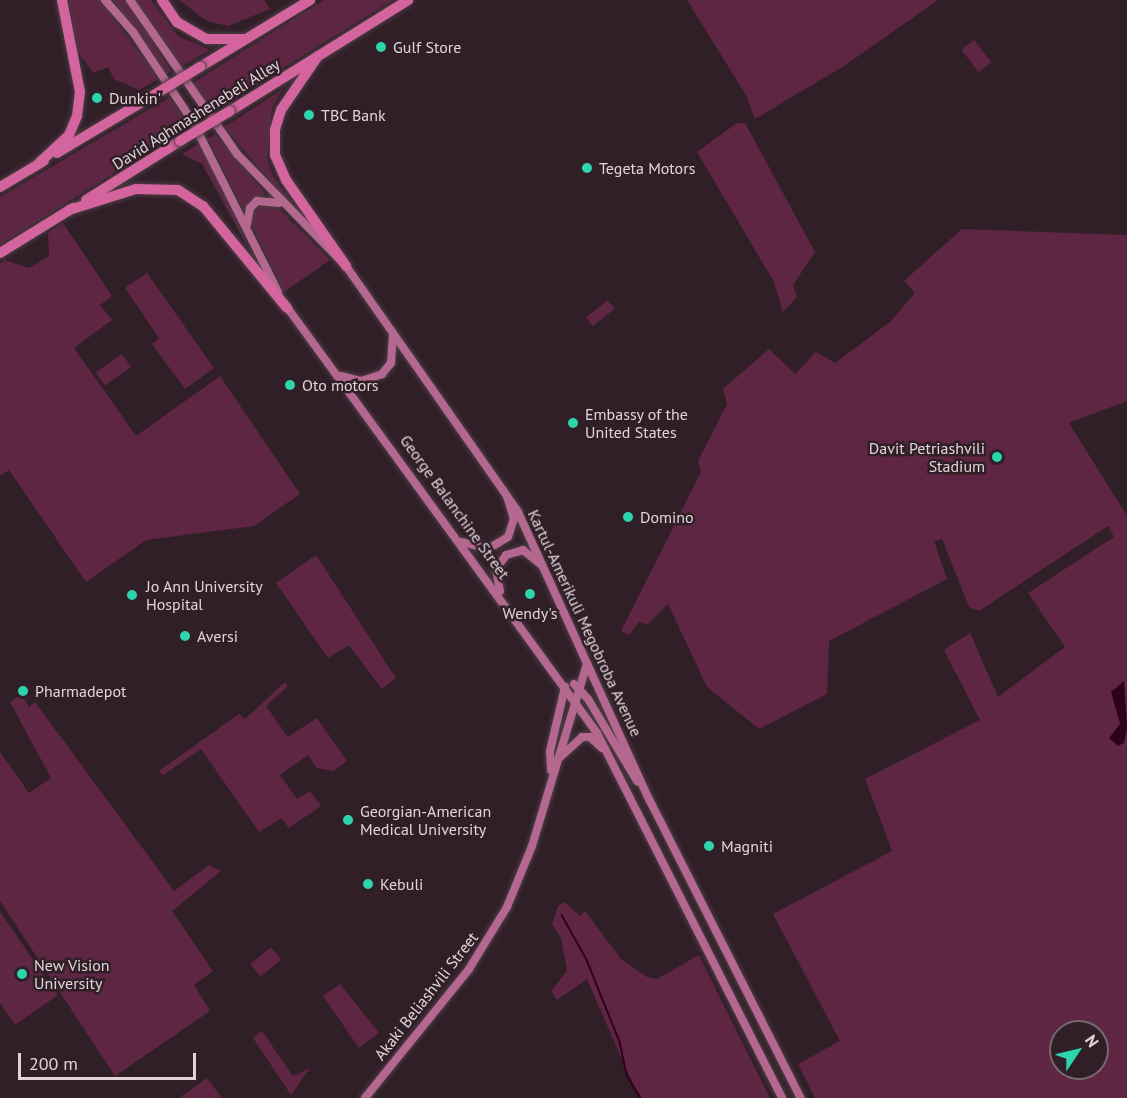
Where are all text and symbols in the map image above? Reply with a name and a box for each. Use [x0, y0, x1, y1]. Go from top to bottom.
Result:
place label: Gulf Store [393, 37, 461, 57]
marker: Gulf Store [374, 40, 388, 54]
street label: David Aghmashenebeli Alley [108, 54, 284, 174]
place label: Dunkin' [109, 88, 161, 108]
marker: Dunkin' [90, 91, 104, 105]
place label: TBC Bank [321, 105, 386, 125]
marker: TBC Bank [302, 108, 316, 122]
place label: Tegeta Motors [599, 158, 695, 178]
marker: Tegeta Motors [580, 161, 594, 175]
place label: Oto motors [302, 375, 379, 395]
marker: Oto motors [283, 378, 297, 392]
place label: Embassy of the United States [585, 404, 688, 442]
marker: Embassy of the United States [566, 416, 580, 430]
street label: George Balanchine Street [396, 431, 514, 583]
place label: Davit Petriashvili Stadium [869, 438, 985, 476]
marker: Davit Petriashvili Stadium [990, 450, 1004, 464]
street label: Kartul-Amerikuli Megobroba Avenue [524, 506, 646, 740]
place label: Domino [640, 507, 694, 527]
marker: Domino [621, 510, 635, 524]
place label: Jo Ann University Hospital [146, 576, 263, 614]
marker: Jo Ann University Hospital [123, 586, 141, 604]
marker: Wendy's [523, 587, 537, 601]
place label: Wendy's [503, 603, 557, 623]
place label: Aversi [197, 626, 238, 646]
marker: Aversi [178, 629, 192, 643]
place label: Pharmadepot [35, 681, 126, 701]
marker: Pharmadepot [16, 684, 30, 698]
place label: Georgian-American Medical University [360, 801, 491, 839]
marker: Georgian-American Medical University [341, 813, 355, 827]
place label: Magniti [721, 836, 773, 856]
marker: Magniti [702, 839, 716, 853]
place label: Kebuli [380, 874, 423, 894]
marker: Kebuli [361, 877, 375, 891]
street label: Akaki Beliashvili Street [370, 928, 482, 1064]
place label: New Vision University [34, 955, 110, 993]
marker: New Vision University [15, 967, 29, 981]
north arrow [1049, 1020, 1109, 1080]
text: N [1081, 1031, 1103, 1051]
scale bar [21, 1041, 200, 1079]
text: 200 m [29, 1052, 78, 1075]

